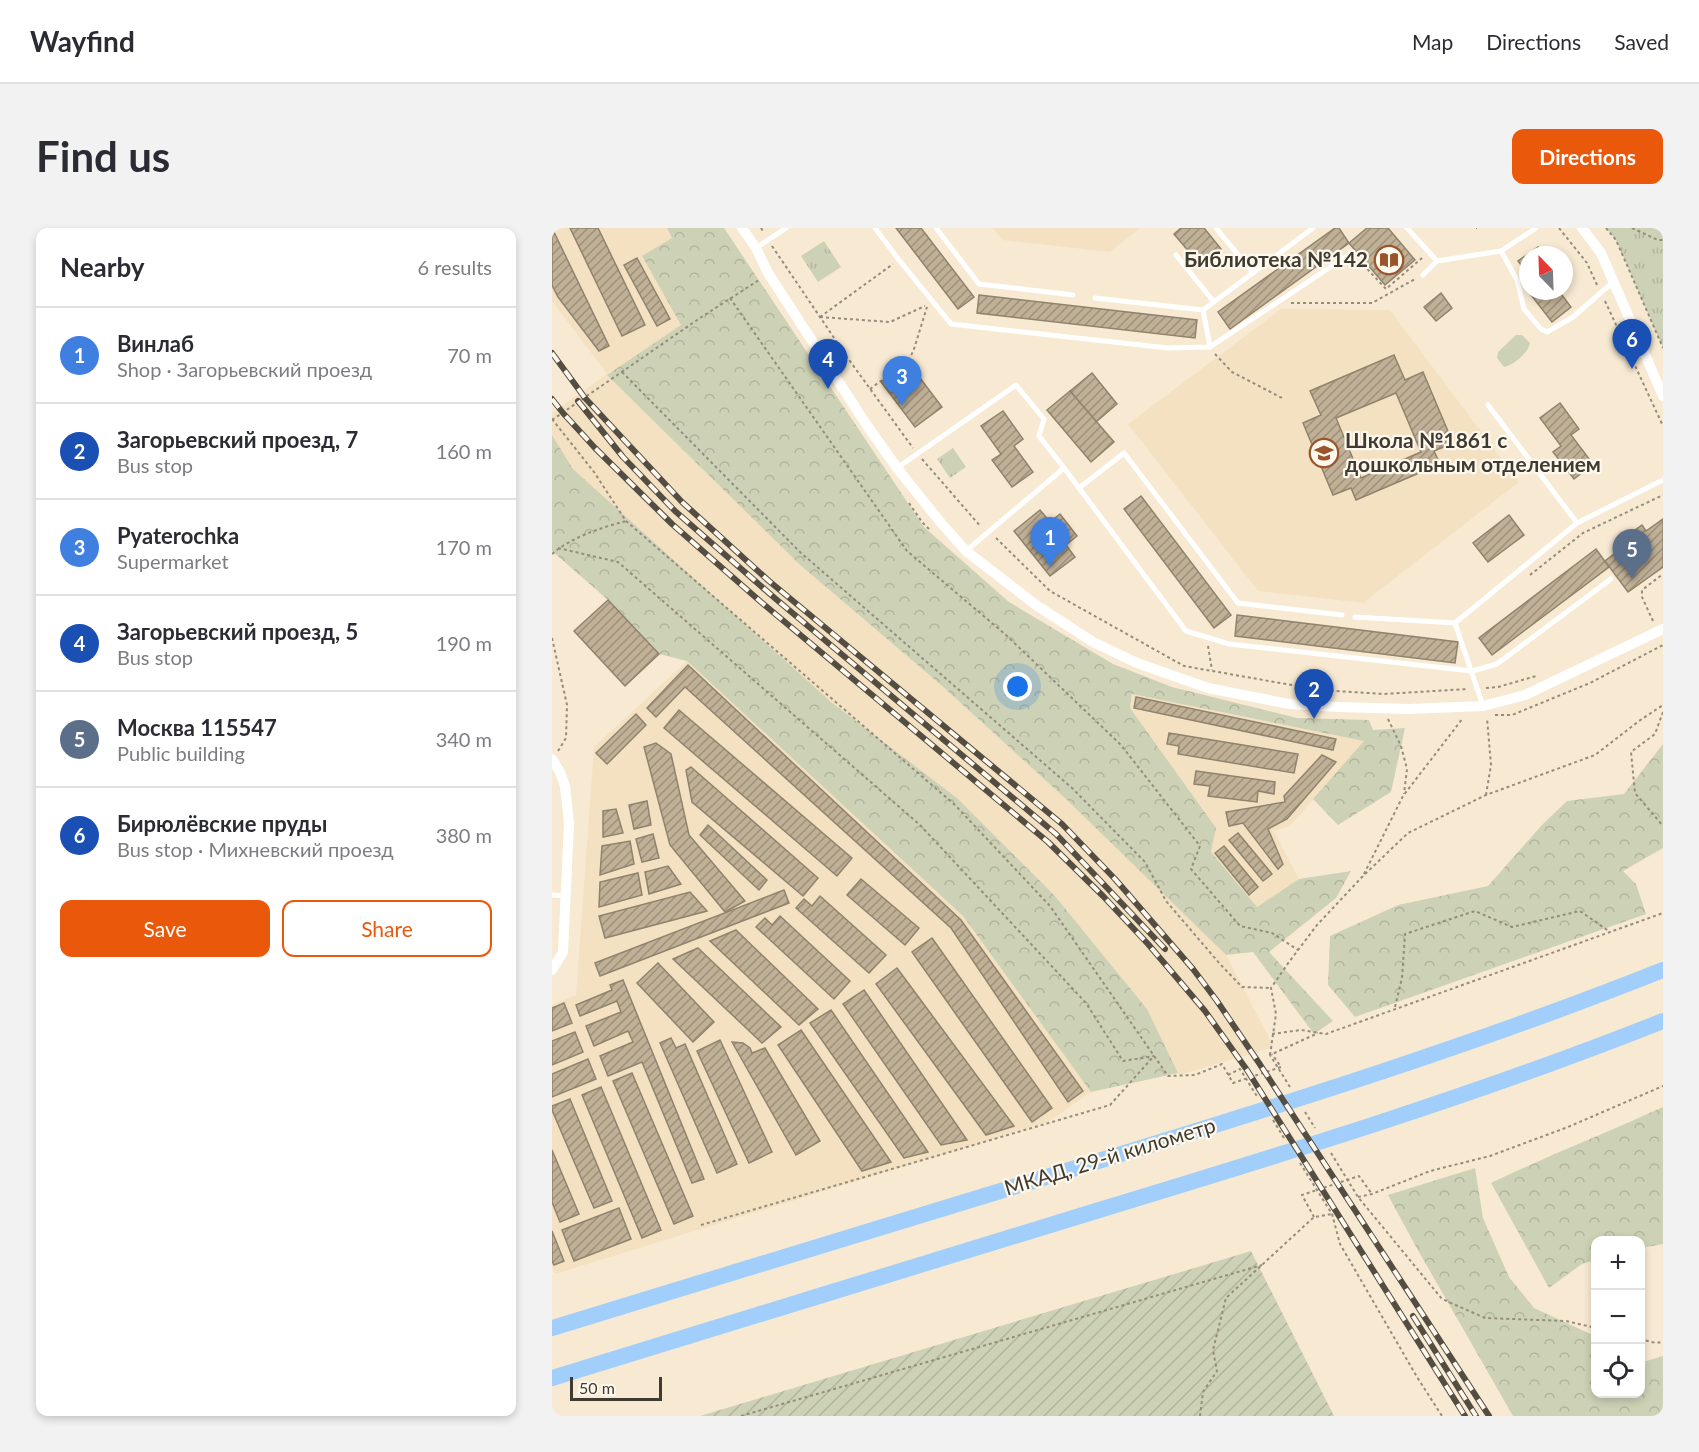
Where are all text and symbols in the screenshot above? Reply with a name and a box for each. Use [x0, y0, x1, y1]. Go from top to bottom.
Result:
text: Wayfind [30, 24, 135, 58]
text: Map [1412, 29, 1453, 54]
text: Directions [1486, 29, 1581, 54]
text: Saved [1614, 29, 1669, 54]
button: Directions [1512, 129, 1663, 184]
text: Find us [36, 131, 170, 181]
library icon: Библиотека №142 [1373, 244, 1405, 276]
place label: Библиотека №142 [1184, 246, 1368, 271]
north arrow [1519, 246, 1573, 300]
text: Nearby [60, 251, 145, 283]
text: 6 results [417, 255, 492, 279]
pin: 6 [1612, 320, 1652, 369]
text: Винлаб [117, 330, 194, 357]
pin: 4 [808, 340, 848, 389]
text: 1 [74, 343, 85, 367]
text: 70 m [447, 343, 492, 367]
pin: 3 [882, 356, 922, 406]
text: Shop · Загорьевский проезд [117, 357, 372, 381]
text: Загорьевский проезд, 7 [117, 426, 358, 453]
place label: Школа №1861 с дошкольным отделением [1345, 427, 1601, 476]
school or university icon: Школа №1861 с дошкольным отделением [1308, 437, 1340, 469]
text: 2 [74, 439, 85, 463]
text: 160 m [436, 439, 492, 463]
text: Bus stop [117, 453, 193, 477]
pin: 1 [1030, 518, 1070, 567]
text: Pyaterochka [117, 522, 239, 549]
pin: 5 [1612, 530, 1652, 579]
text: 3 [74, 535, 85, 559]
text: 170 m [436, 535, 492, 559]
text: Supermarket [117, 549, 229, 573]
text: Загорьевский проезд, 5 [117, 618, 358, 645]
text: 4 [74, 631, 85, 655]
text: 190 m [436, 631, 492, 655]
text: Bus stop [117, 645, 193, 669]
pin: 2 [1294, 670, 1334, 719]
your location [1003, 672, 1032, 701]
text: Москва 115547 [117, 714, 277, 741]
text: 5 [74, 727, 85, 751]
text: 340 m [436, 727, 492, 751]
text: Public building [117, 741, 245, 765]
text: Бирюлёвские пруды [117, 810, 327, 837]
text: 6 [74, 823, 85, 847]
text: 380 m [436, 823, 492, 847]
text: Bus stop · Михневский проезд [117, 837, 394, 861]
button: Save [60, 900, 270, 957]
button: Share [282, 900, 492, 957]
street label: МКАД, 29-й километр [1001, 1112, 1218, 1200]
map controls [1591, 1236, 1645, 1398]
button: + [1591, 1236, 1645, 1290]
button: − [1591, 1290, 1645, 1344]
button: locate [1591, 1344, 1645, 1398]
scale bar [570, 1374, 662, 1402]
text: 50 m [579, 1378, 615, 1397]

